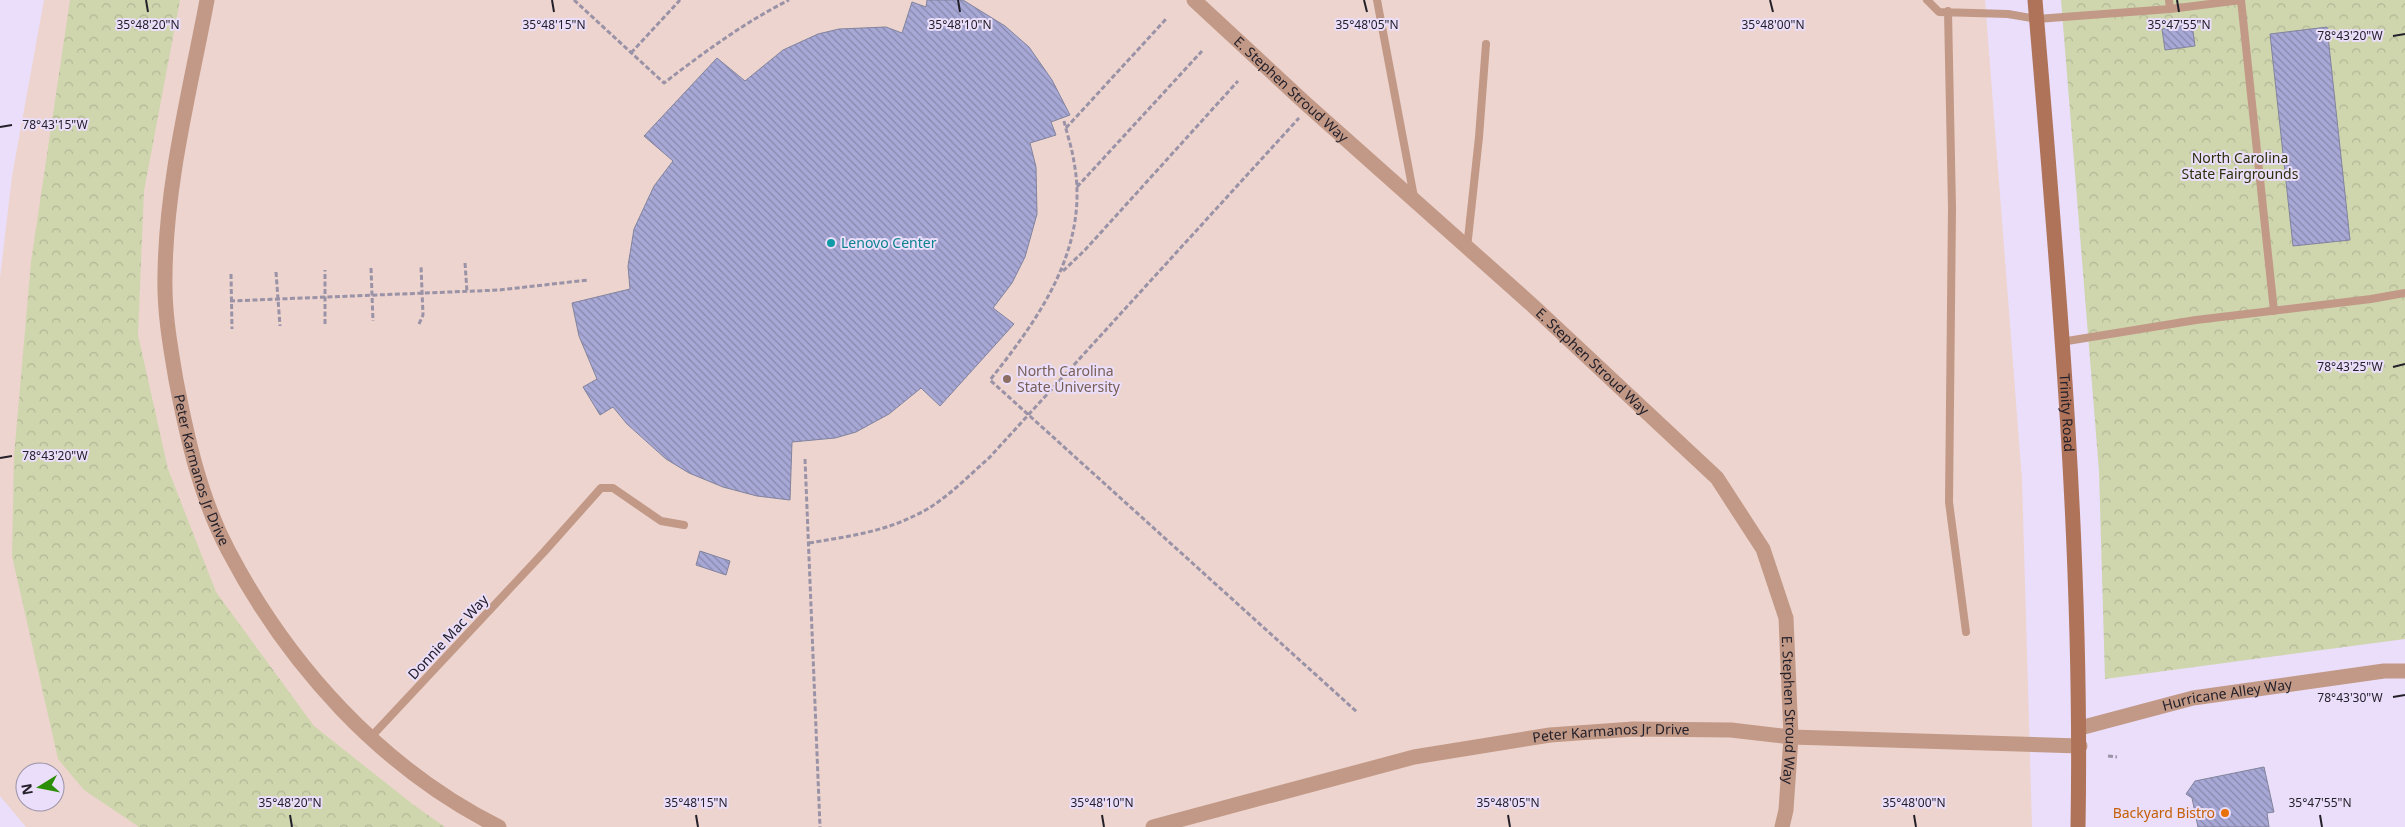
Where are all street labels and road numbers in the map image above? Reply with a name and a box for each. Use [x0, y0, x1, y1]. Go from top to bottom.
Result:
street label: E. Stephen Stroud Way [1230, 32, 1353, 147]
street label: E. Stephen Stroud Way [1532, 303, 1654, 419]
street label: Trinity Road [2055, 373, 2079, 452]
street label: Peter Karmanos Jr Drive [170, 393, 234, 549]
street label: Donnie Mac Way [403, 589, 493, 683]
street label: E. Stephen Stroud Way [1778, 635, 1801, 786]
street label: Hurricane Alley Way [2160, 674, 2294, 715]
street label: Peter Karmanos Jr Drive [1531, 719, 1690, 747]

